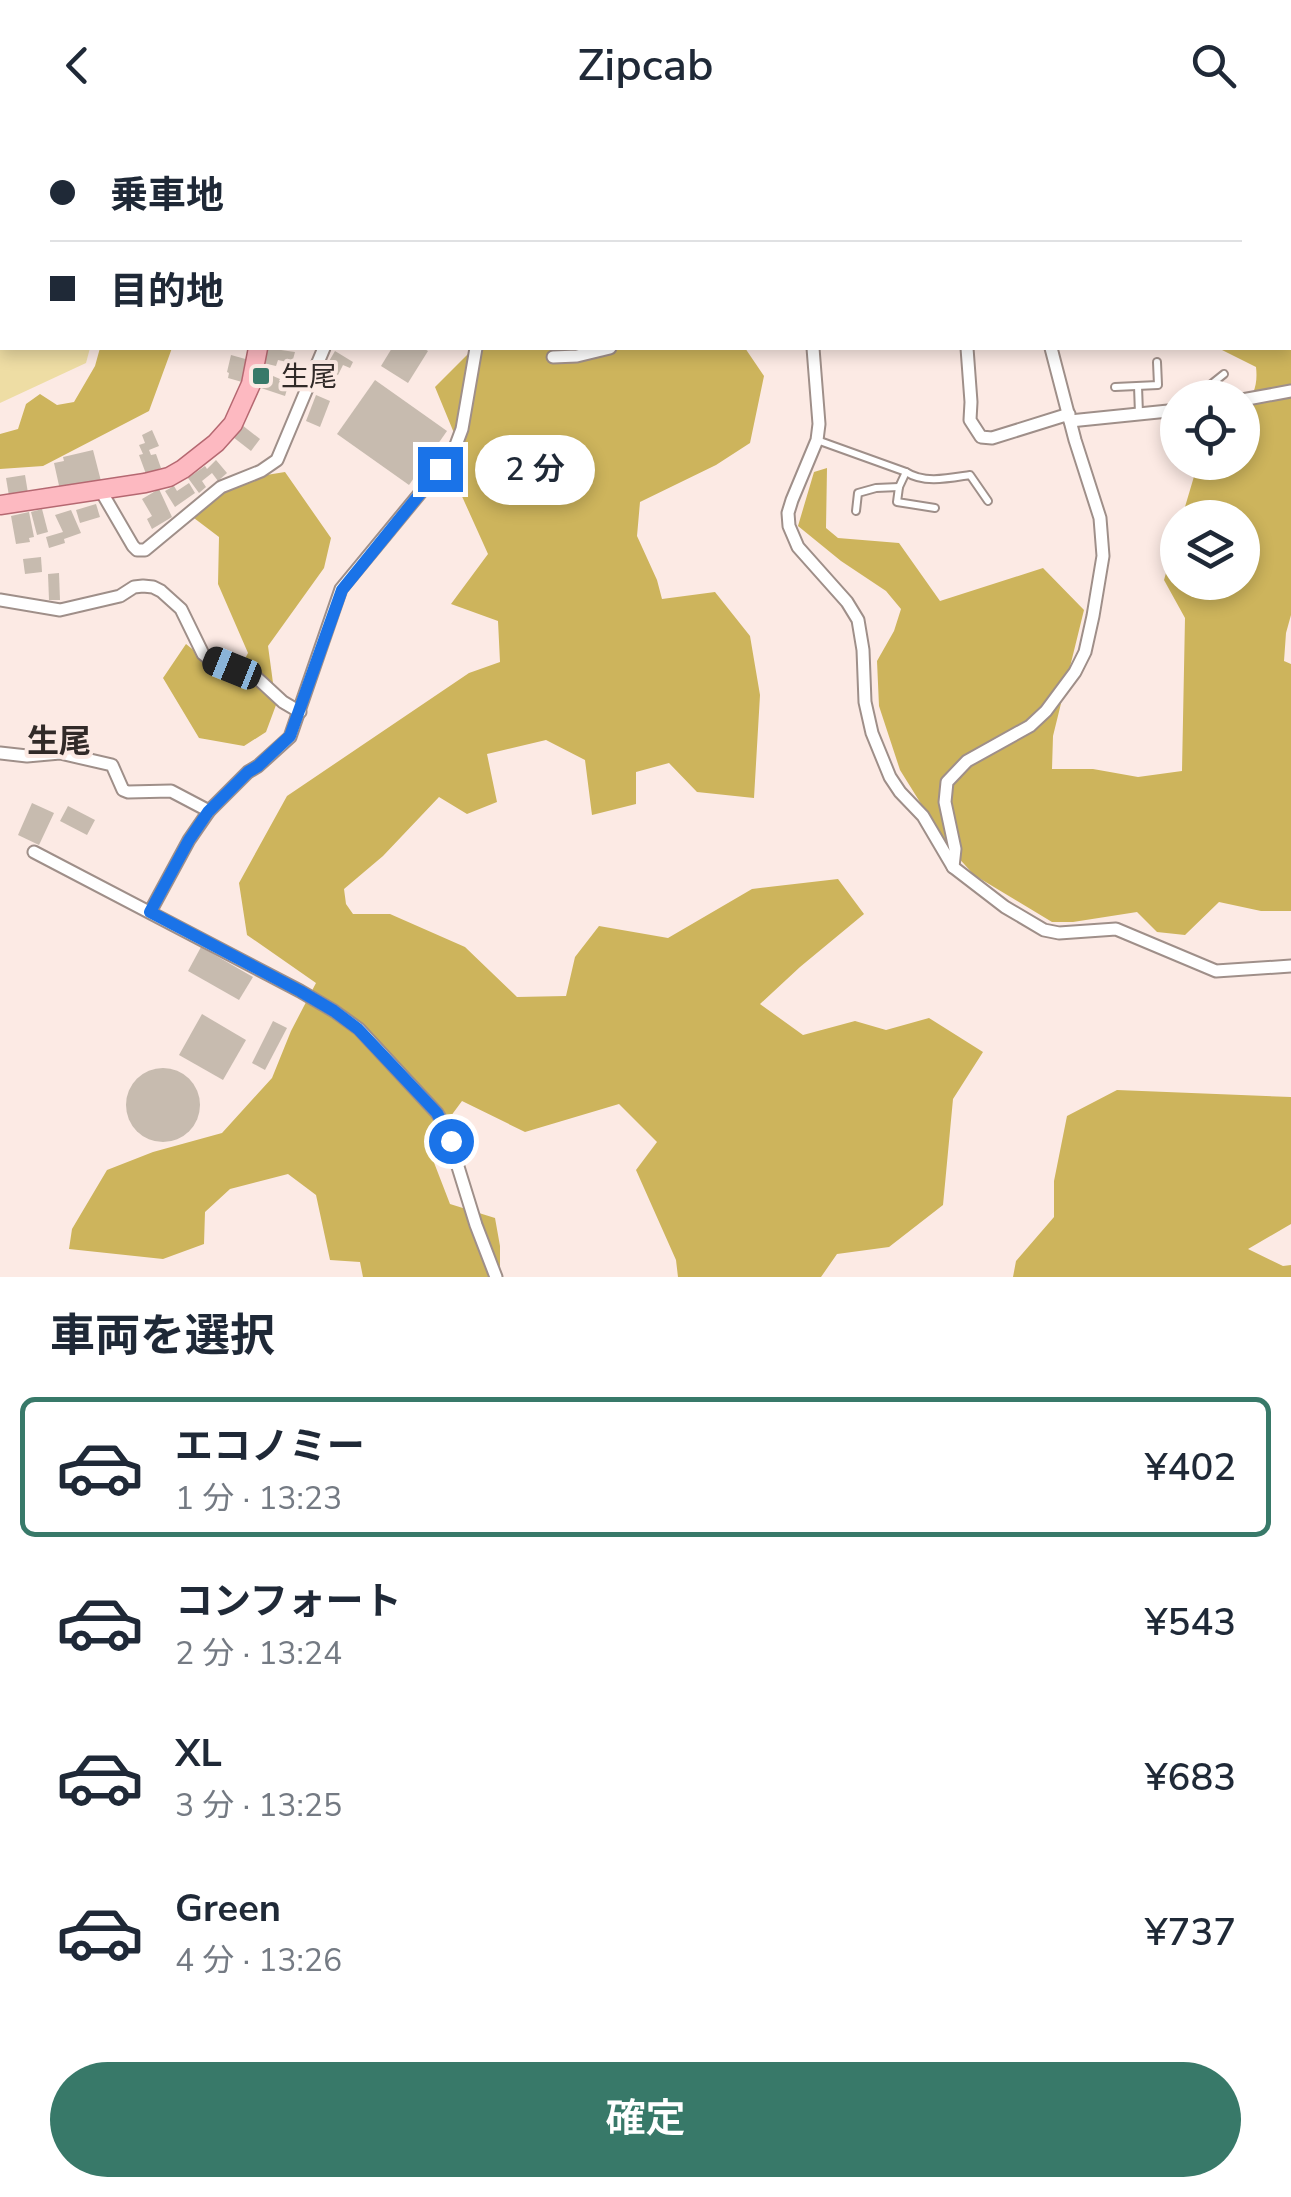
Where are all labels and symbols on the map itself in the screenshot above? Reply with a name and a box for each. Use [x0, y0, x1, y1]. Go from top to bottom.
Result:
place label: 生尾 [281, 358, 337, 396]
marker: 生尾 [250, 365, 272, 387]
callout: 2 分 [475, 434, 595, 504]
route end [418, 447, 463, 492]
car [199, 643, 265, 693]
district label: 生尾 [27, 720, 91, 763]
route start [429, 1119, 474, 1164]

